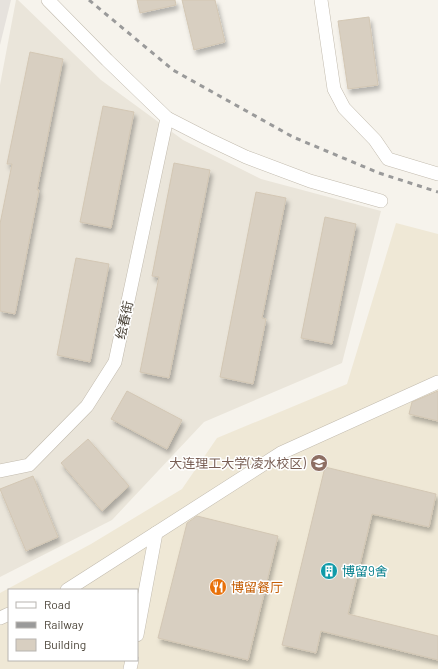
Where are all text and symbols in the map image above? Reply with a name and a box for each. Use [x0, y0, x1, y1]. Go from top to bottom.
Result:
street label: 绘春街 [112, 299, 136, 341]
school or university icon: 大连理工大学(凌水校区) [309, 453, 329, 473]
place label: 大连理工大学(凌水校区) [169, 455, 307, 471]
building icon: 博留9舍 [319, 561, 339, 581]
place label: 博留9舍 [342, 563, 388, 579]
restaurant icon: 博留餐厅 [208, 577, 228, 597]
place label: 博留餐厅 [231, 579, 283, 595]
legend [8, 589, 138, 661]
text: Road [44, 597, 71, 611]
text: Railway [44, 617, 84, 631]
text: Building [44, 637, 86, 651]

